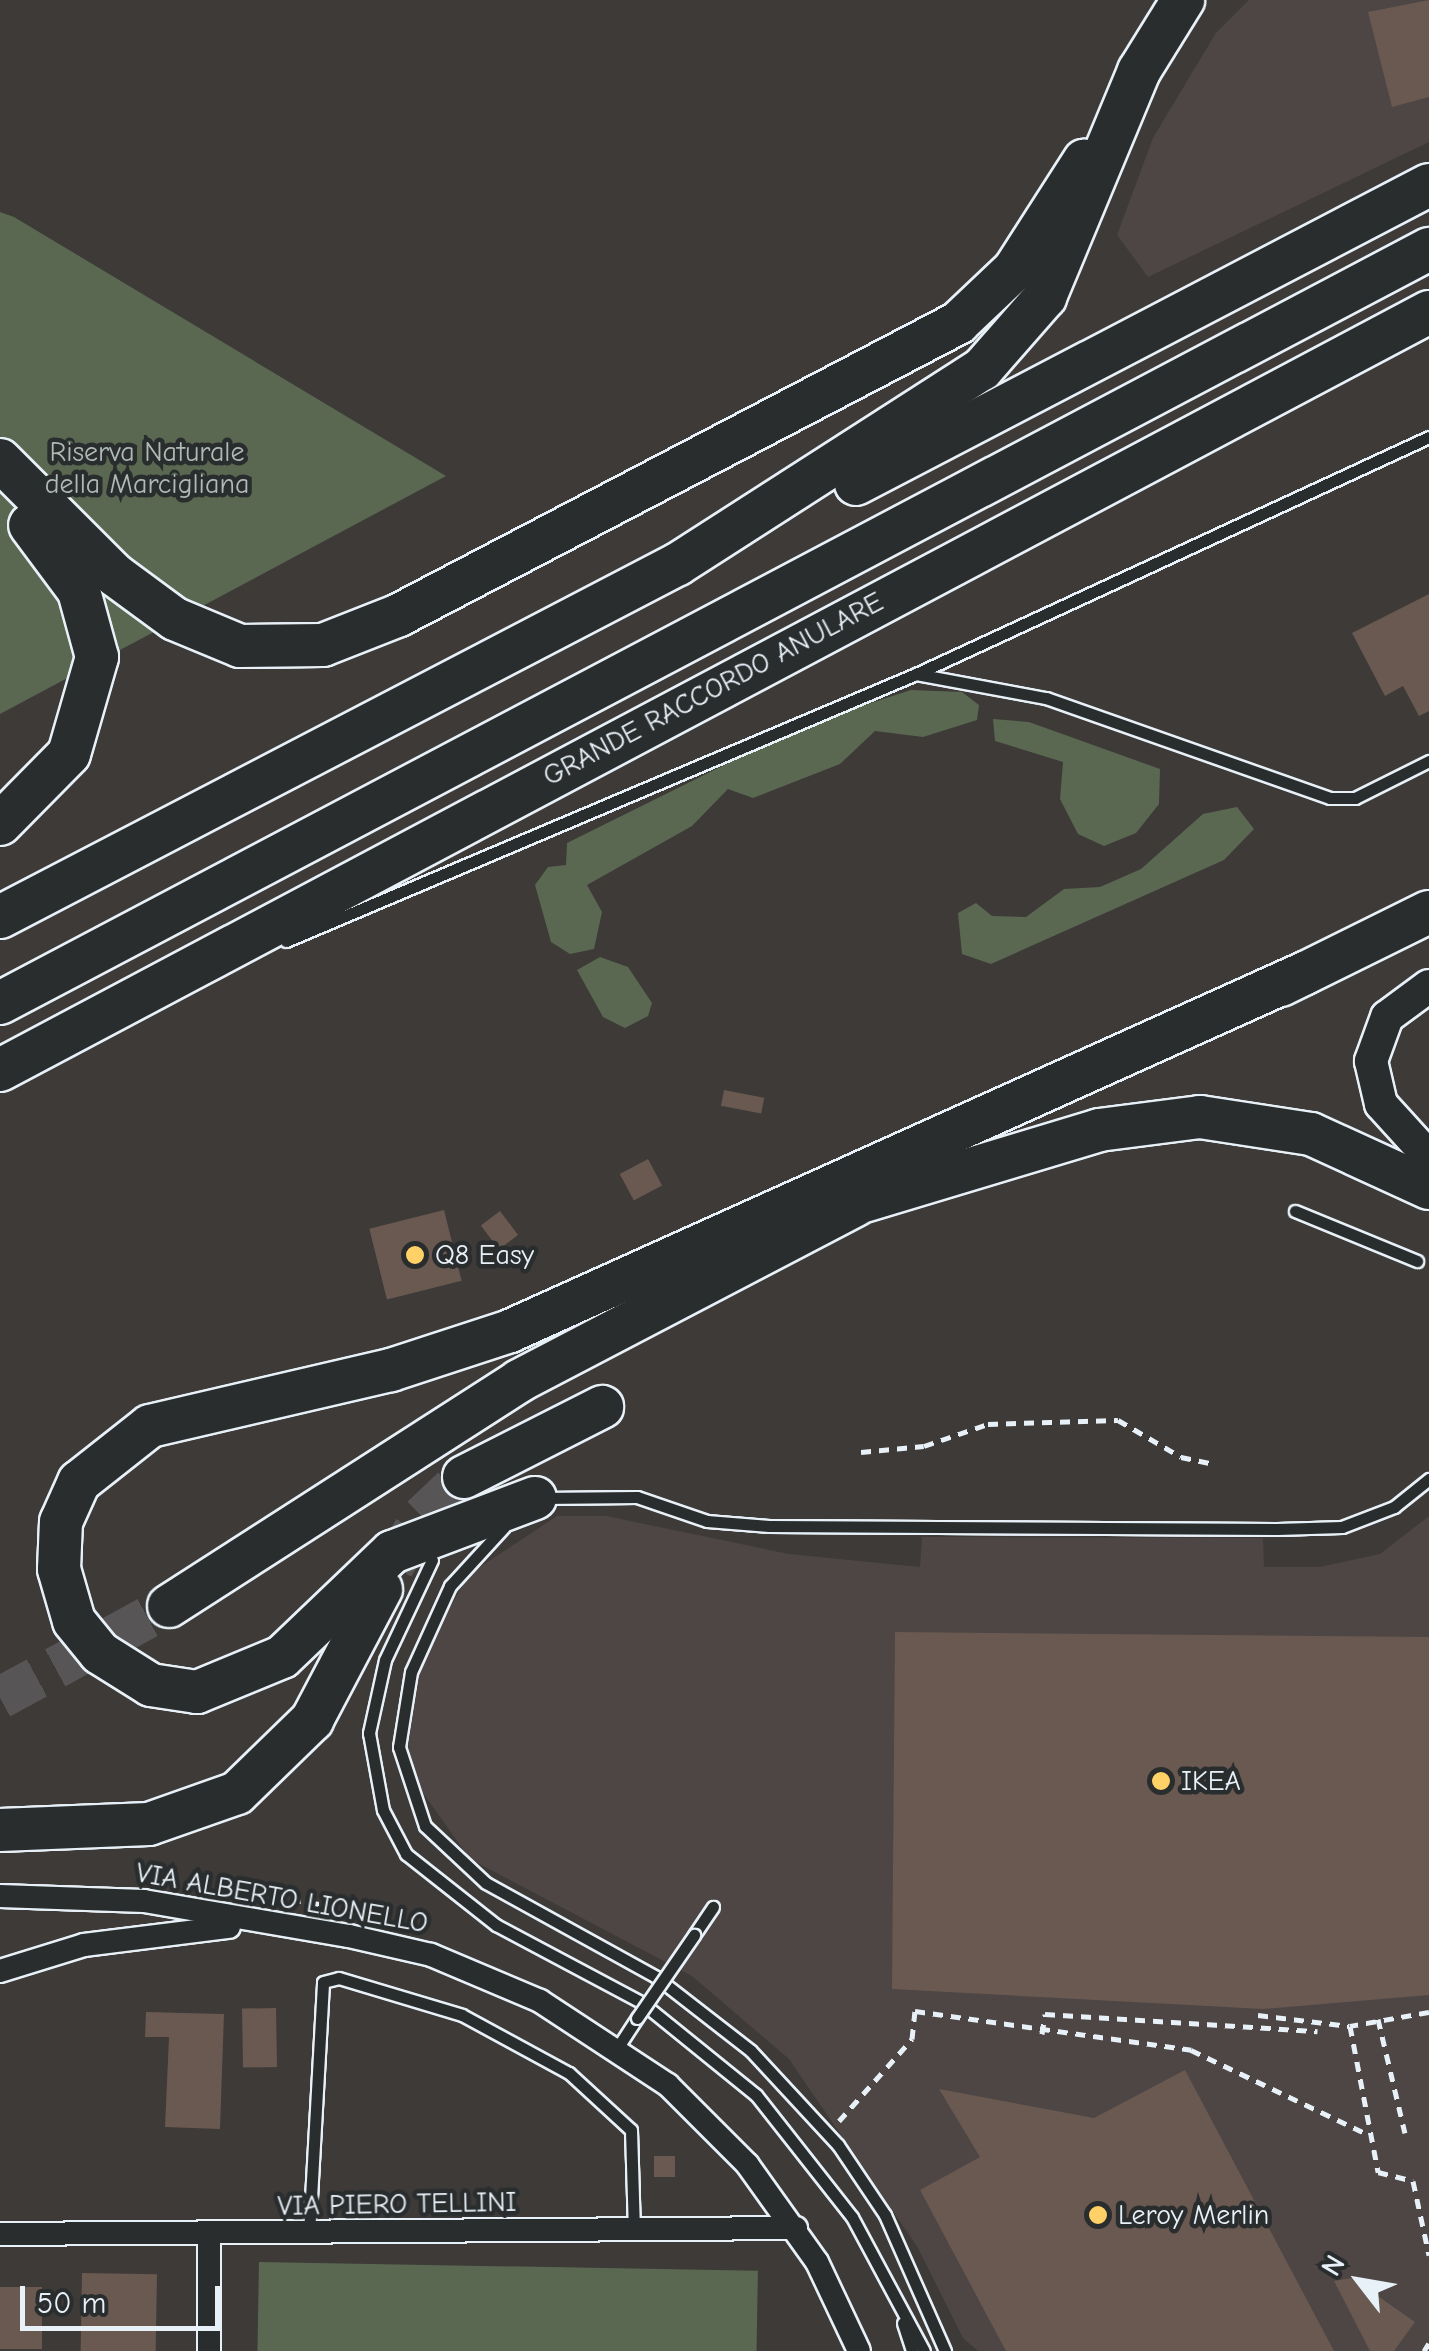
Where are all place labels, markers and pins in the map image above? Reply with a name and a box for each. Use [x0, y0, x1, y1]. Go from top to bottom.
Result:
place label: Q8 Easy [435, 1238, 534, 1272]
marker: Q8 Easy [404, 1244, 426, 1266]
place label: IKEA [1181, 1764, 1241, 1798]
marker: IKEA [1150, 1770, 1172, 1792]
place label: Leroy Merlin [1118, 2198, 1269, 2232]
marker: Leroy Merlin [1087, 2204, 1109, 2226]

